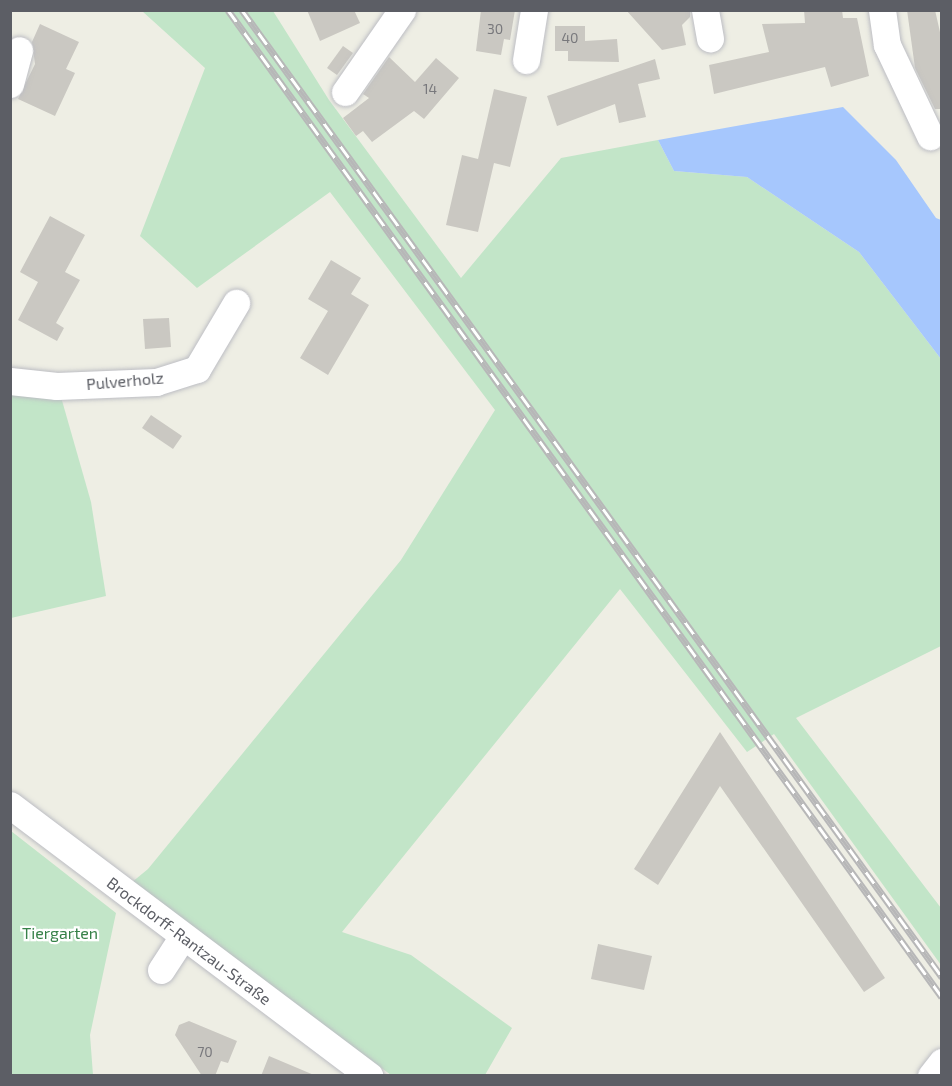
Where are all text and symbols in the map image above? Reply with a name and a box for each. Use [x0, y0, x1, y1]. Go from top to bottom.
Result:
house number: 30 [487, 21, 503, 37]
house number: 40 [561, 30, 579, 46]
house number: 14 [423, 81, 437, 97]
street label: Pulverholz [85, 368, 165, 394]
street label: Brockdorff-Rantzau-Straße [103, 873, 275, 1009]
park label: Tiergarten [22, 923, 98, 943]
house number: 70 [197, 1044, 213, 1060]

